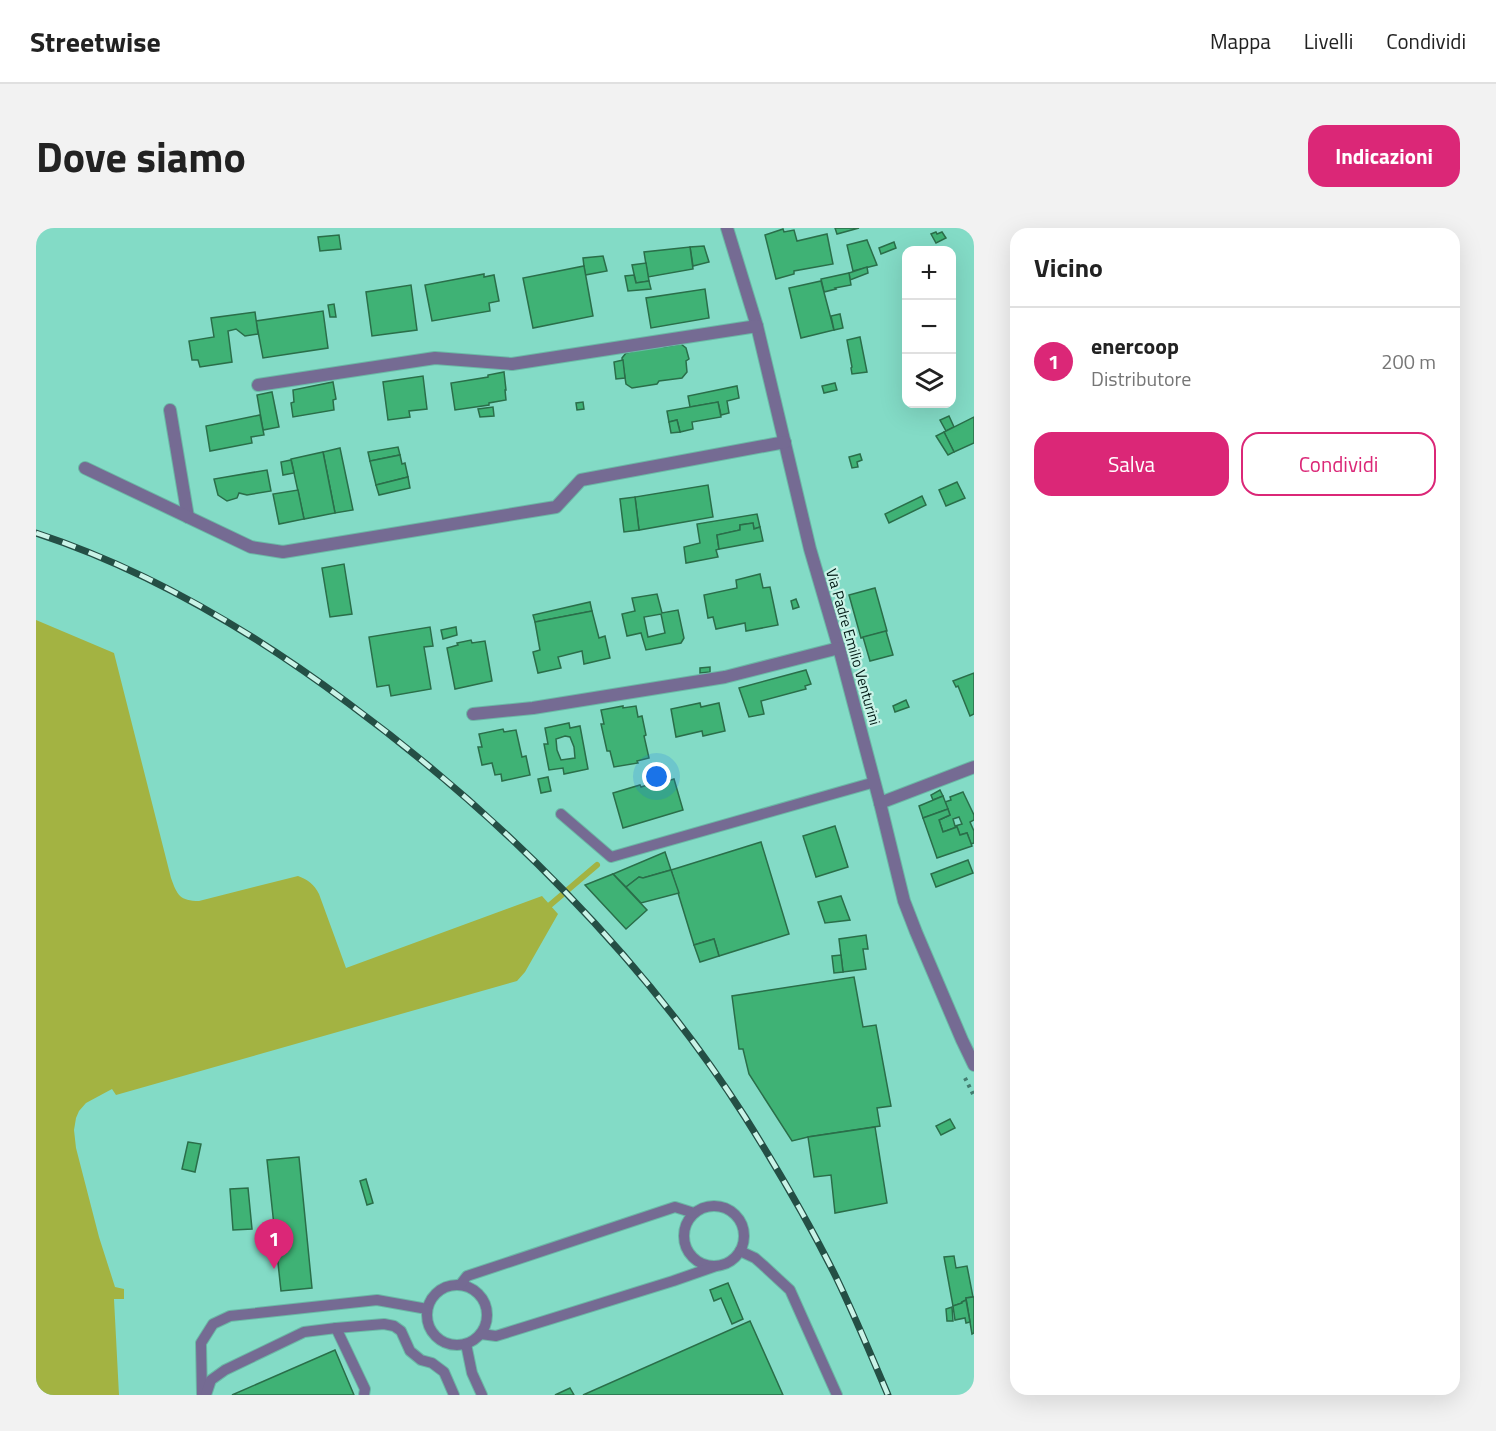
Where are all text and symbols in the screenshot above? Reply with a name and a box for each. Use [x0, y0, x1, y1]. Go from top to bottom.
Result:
text: Streetwise [30, 20, 161, 63]
text: Mappa [1210, 25, 1271, 57]
text: Livelli [1304, 25, 1353, 57]
text: Condividi [1386, 25, 1466, 57]
text: Dove siamo [36, 124, 246, 188]
button: Indicazioni [1308, 125, 1460, 187]
map controls [902, 246, 956, 408]
button: + [902, 246, 956, 300]
text: Vicino [1034, 248, 1103, 287]
button: − [902, 300, 956, 354]
text: enercoop [1091, 329, 1179, 363]
text: 1 [1048, 346, 1059, 377]
text: 200 m [1381, 346, 1436, 377]
button: layers [902, 354, 956, 408]
text: Distributore [1091, 363, 1191, 394]
button: Salva [1034, 432, 1229, 496]
button: Condividi [1241, 432, 1436, 496]
street label: Via Padre Emilio Venturini [820, 566, 887, 728]
your location [642, 762, 671, 791]
pin: 1 [254, 1220, 294, 1269]

